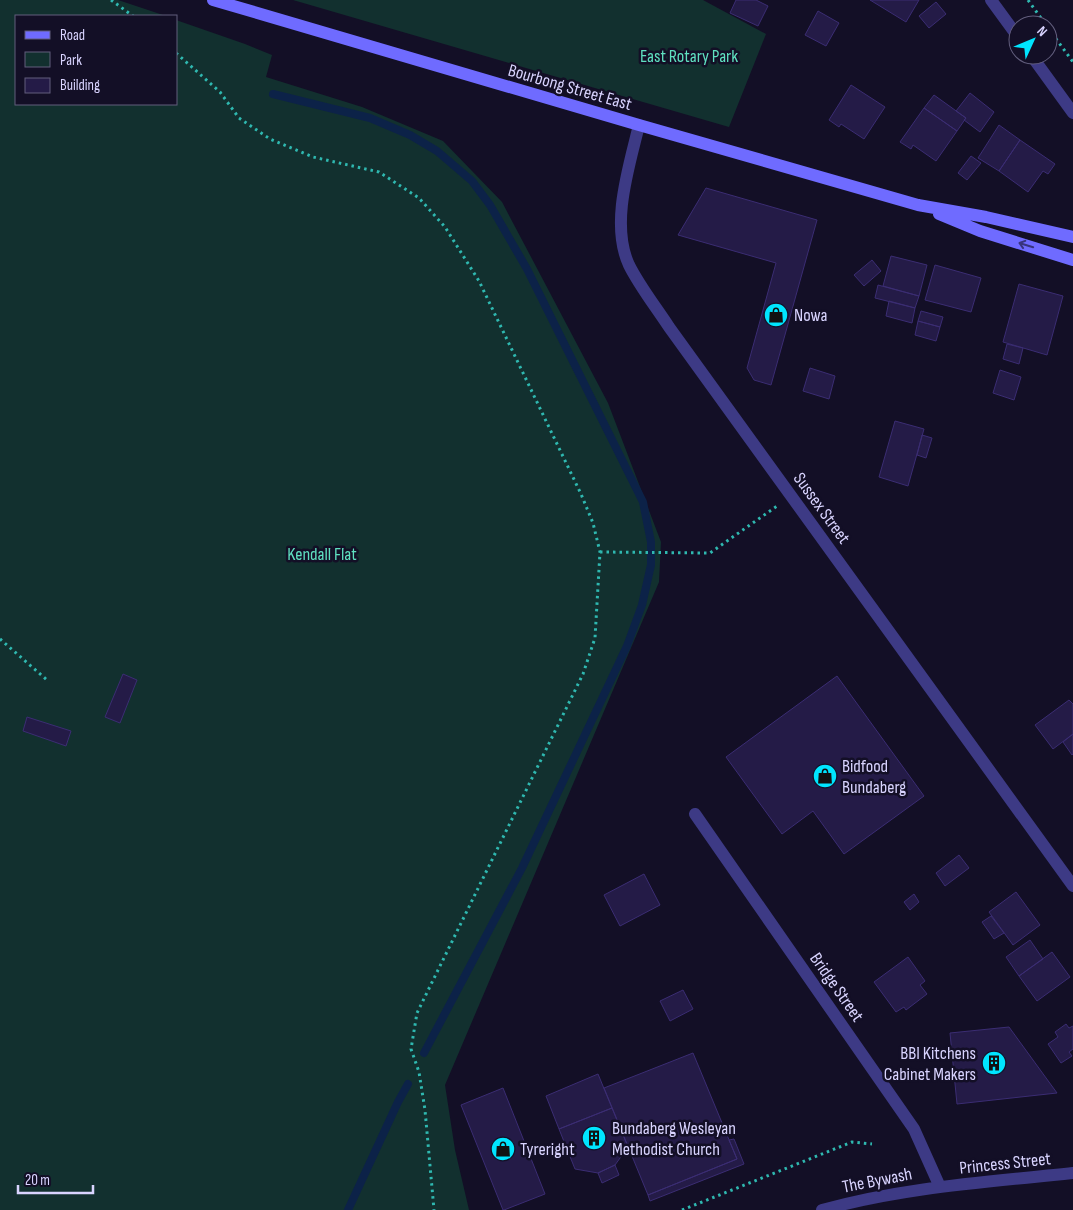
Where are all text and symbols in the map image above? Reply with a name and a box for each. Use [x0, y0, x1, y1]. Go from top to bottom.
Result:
legend [15, 15, 178, 105]
north arrow [1008, 15, 1058, 65]
text: N [1033, 23, 1051, 40]
text: Road [60, 26, 85, 45]
park label: East Rotary Park [640, 46, 738, 67]
text: Park [60, 51, 82, 70]
street label: Bourbong Street East [506, 60, 635, 115]
text: Building [60, 76, 100, 95]
one-way arrow [1019, 240, 1035, 250]
shop icon: Nowa [763, 302, 789, 328]
place label: Nowa [794, 305, 827, 326]
street label: Sussex Street [789, 469, 855, 548]
park label: Kendall Flat [287, 544, 357, 565]
place label: Bidfood Bundaberg [842, 756, 906, 798]
shop icon: Bidfood Bundaberg [812, 763, 838, 789]
street label: Bridge Street [805, 949, 868, 1026]
place label: BBI Kitchens Cabinet Makers [884, 1043, 976, 1085]
building icon: BBI Kitchens Cabinet Makers [981, 1050, 1007, 1076]
place label: Bundaberg Wesleyan Methodist Church [612, 1118, 736, 1160]
building icon: Bundaberg Wesleyan Methodist Church [581, 1125, 607, 1151]
shop icon: Tyreright [490, 1136, 516, 1162]
place label: Tyreright [520, 1139, 575, 1160]
street label: Princess Street [958, 1148, 1052, 1179]
scale bar [18, 1162, 92, 1194]
street label: The Bywash [840, 1163, 914, 1198]
text: 20 m [25, 1171, 50, 1190]

